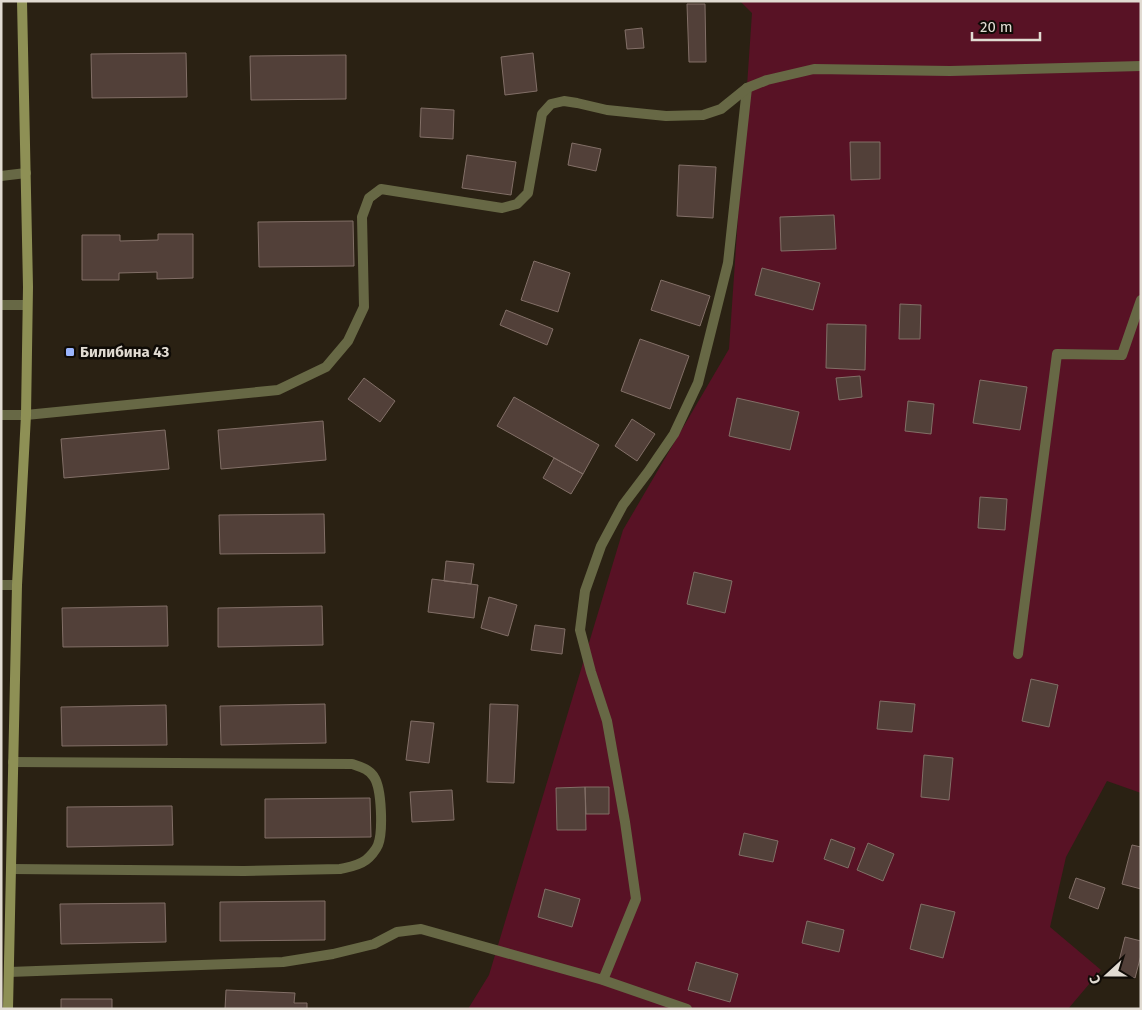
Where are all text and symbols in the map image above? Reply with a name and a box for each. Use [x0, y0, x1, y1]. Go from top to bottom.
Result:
scale bar [972, 10, 1040, 42]
text: 20 m [980, 18, 1013, 36]
place label: Билибина 43 [80, 343, 169, 361]
marker: Билибина 43 [64, 346, 76, 358]
north arrow [1082, 950, 1132, 1000]
text: С [1086, 973, 1105, 986]

